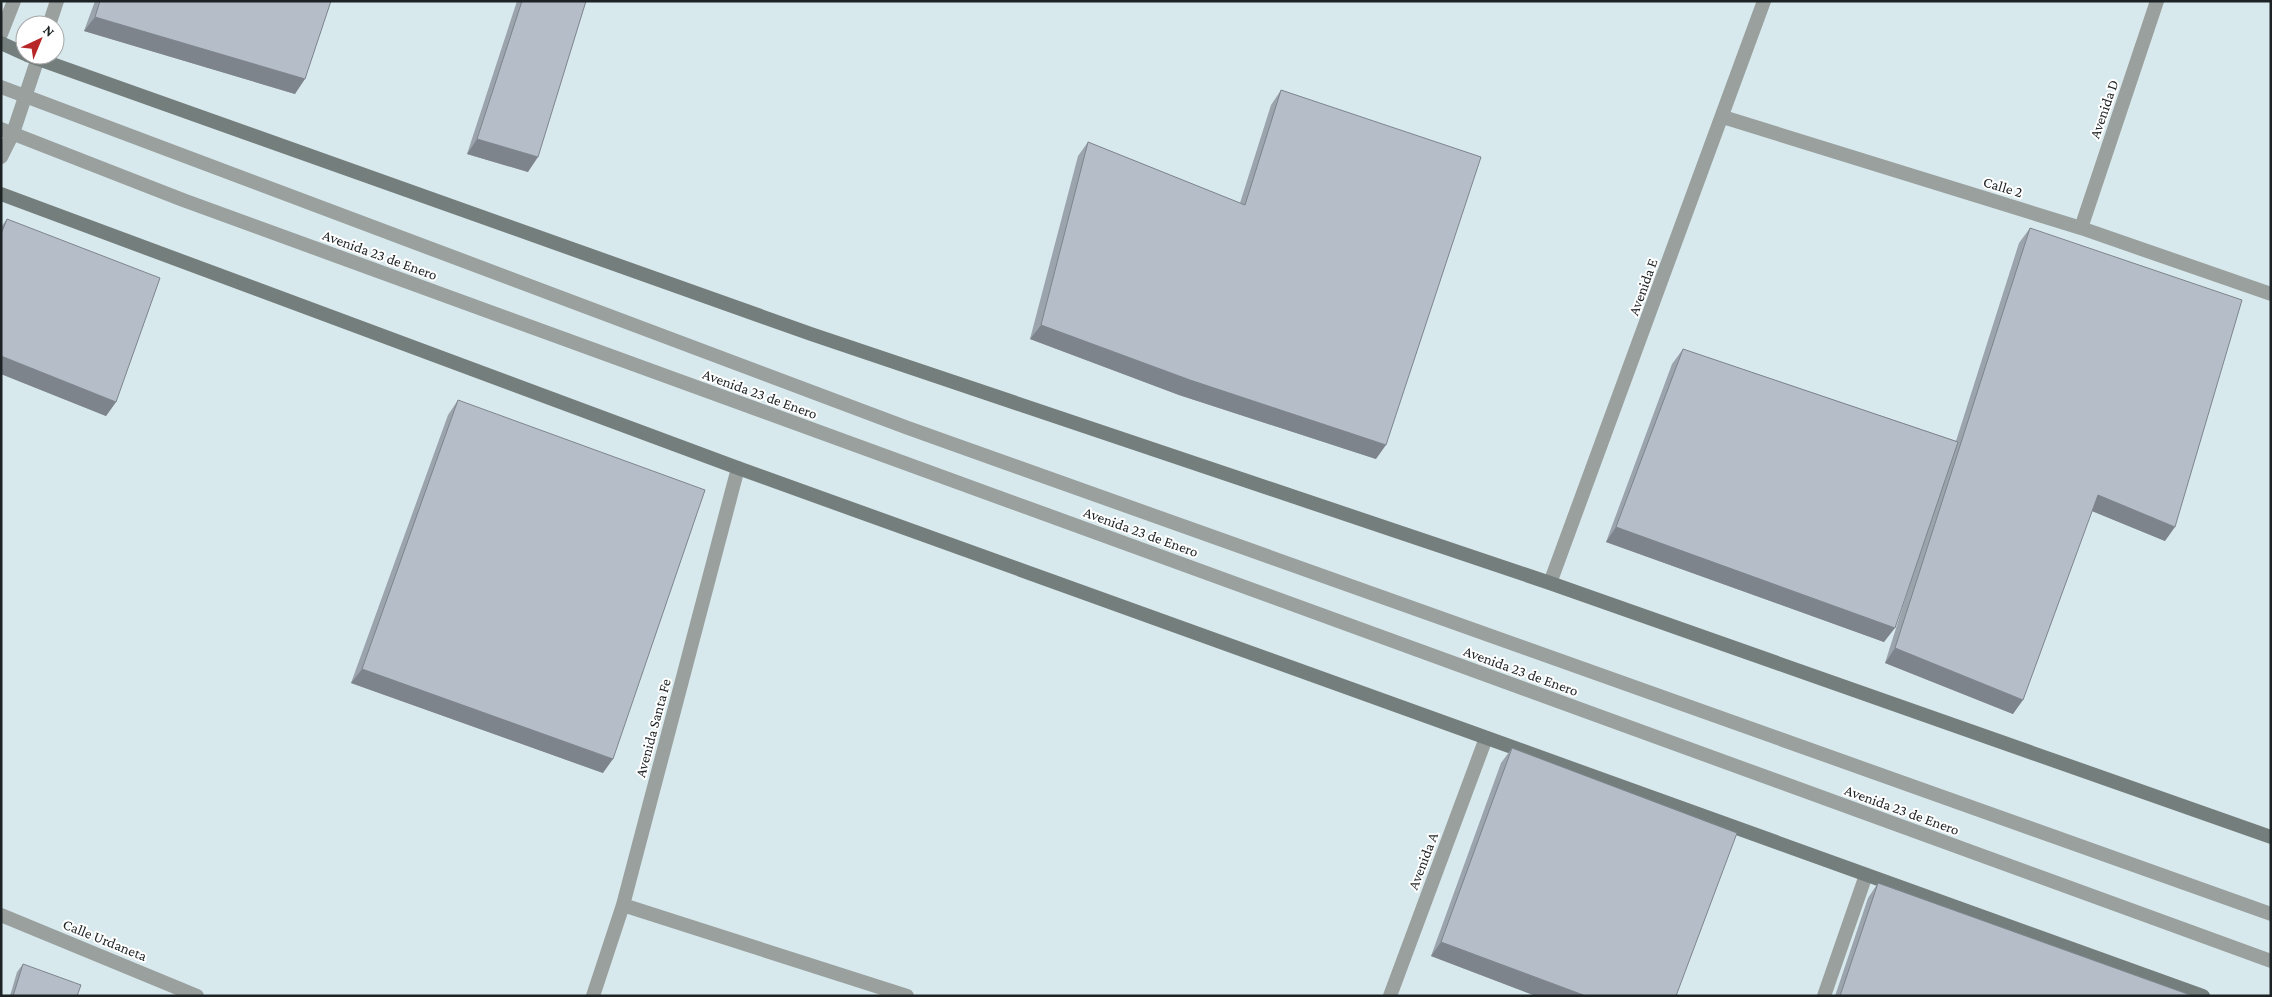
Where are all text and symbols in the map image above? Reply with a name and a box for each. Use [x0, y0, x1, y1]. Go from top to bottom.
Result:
north arrow [15, 15, 65, 65]
text: N [40, 22, 58, 40]
street label: Avenida D [2086, 77, 2122, 141]
street label: Calle 2 [1981, 173, 2025, 201]
street label: Avenida 23 de Enero [320, 227, 440, 283]
street label: Avenida E [1625, 256, 1661, 318]
street label: Avenida 23 de Enero [700, 366, 820, 422]
street label: Avenida 23 de Enero [1081, 504, 1201, 560]
street label: Avenida 23 de Enero [1461, 643, 1581, 699]
street label: Avenida Santa Fe [632, 677, 674, 779]
street label: Avenida 23 de Enero [1842, 782, 1962, 838]
street label: Avenida A [1405, 830, 1441, 892]
street label: Calle Urdaneta [61, 916, 149, 964]

